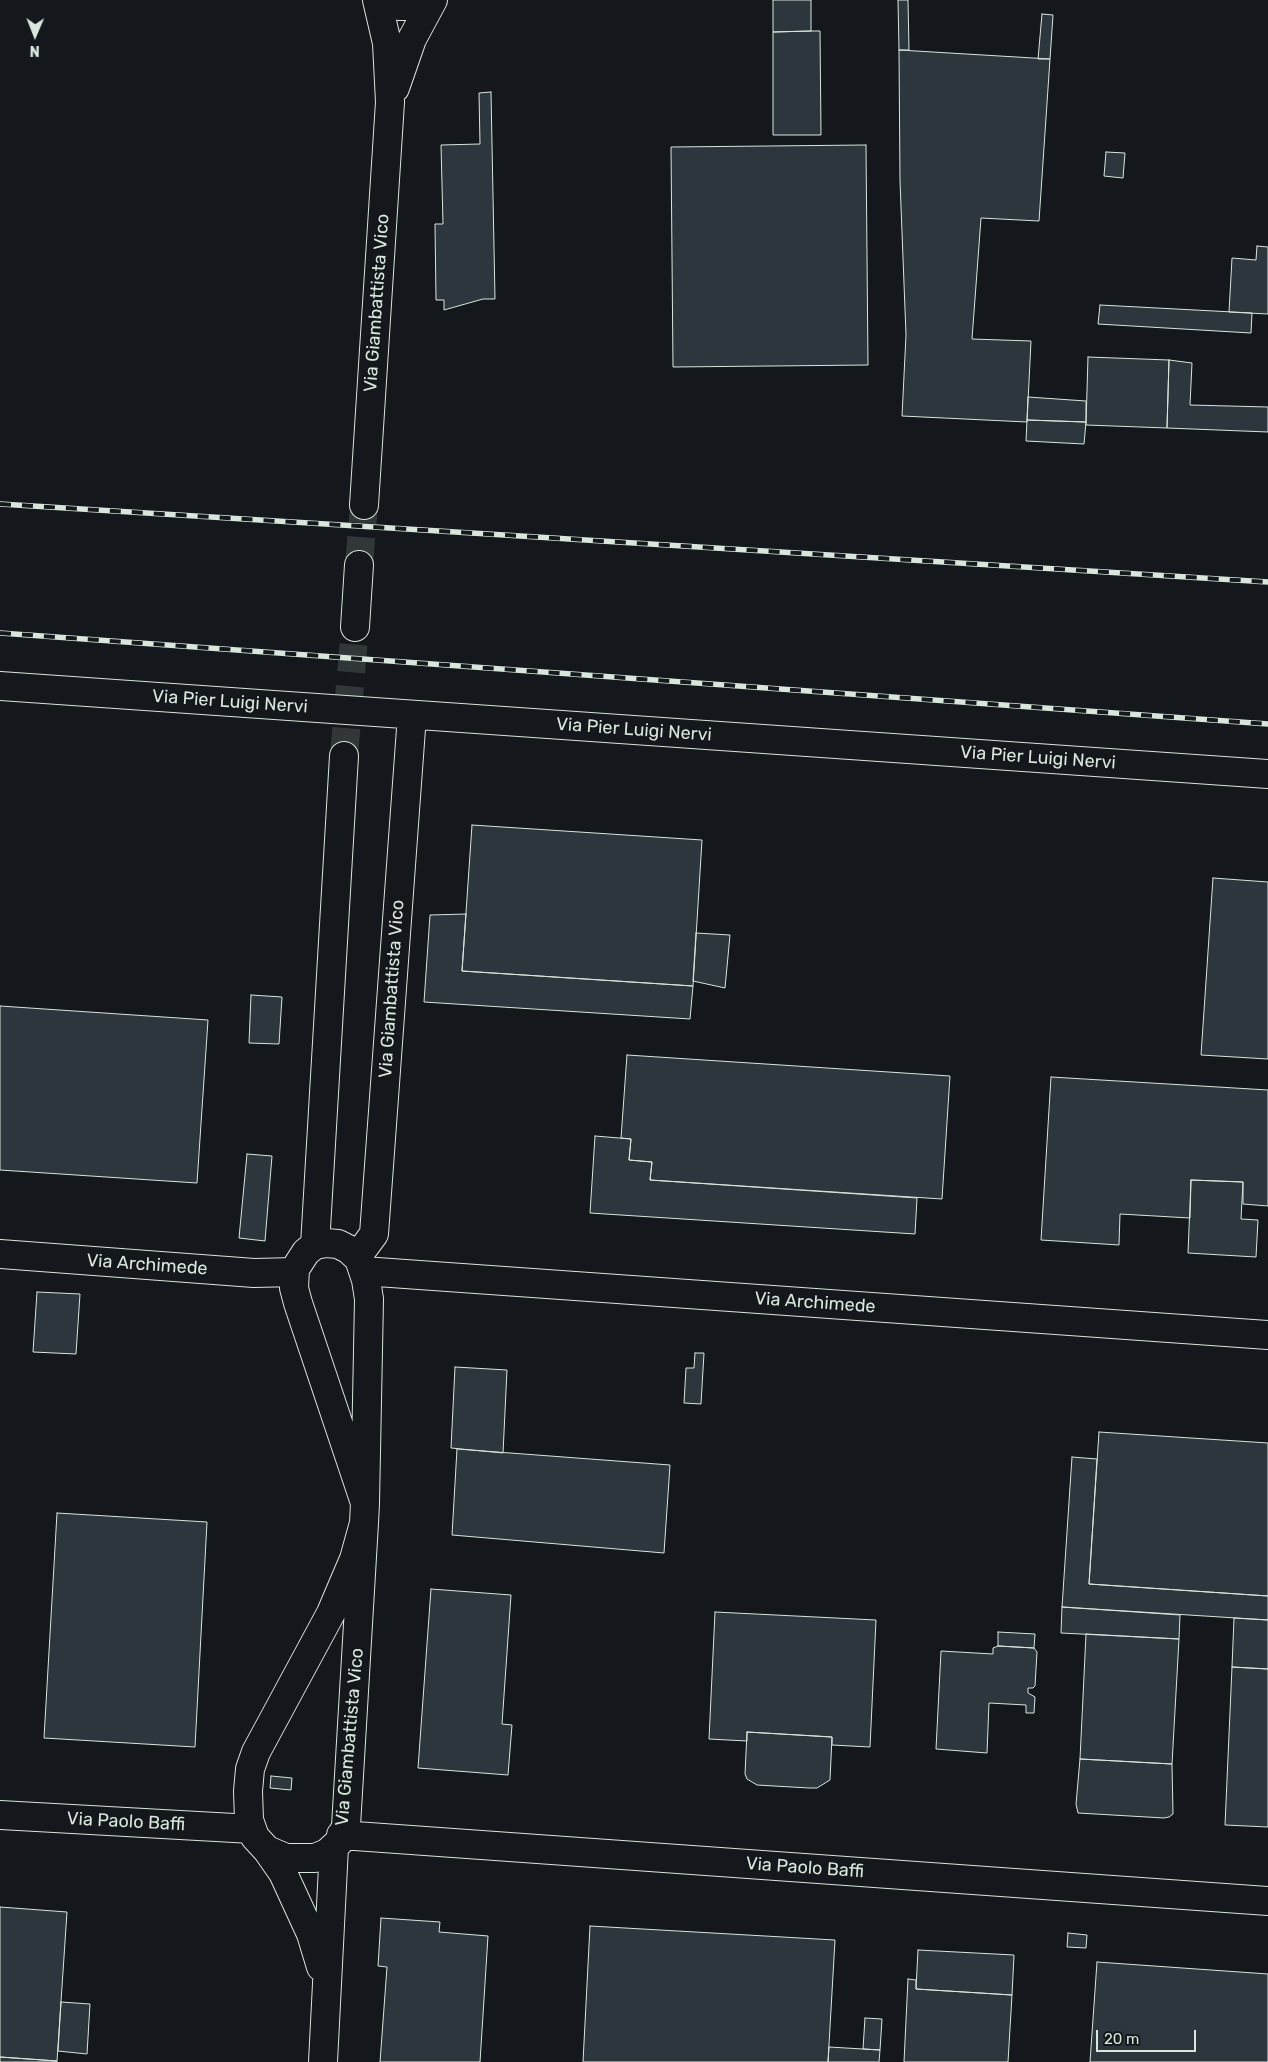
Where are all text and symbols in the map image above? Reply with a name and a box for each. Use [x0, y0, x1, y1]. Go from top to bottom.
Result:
north arrow [10, 10, 60, 60]
text: N [30, 42, 40, 59]
street label: Via Giambattista Vico [360, 213, 394, 393]
street label: Via Pier Luigi Nervi [151, 686, 309, 718]
street label: Via Pier Luigi Nervi [555, 714, 713, 746]
street label: Via Pier Luigi Nervi [959, 742, 1117, 774]
street label: Via Giambattista Vico [375, 899, 409, 1079]
street label: Via Archimede [86, 1250, 208, 1280]
street label: Via Archimede [754, 1288, 876, 1318]
street label: Via Giambattista Vico [331, 1647, 369, 1827]
street label: Via Paolo Baffi [66, 1808, 186, 1836]
street label: Via Paolo Baffi [745, 1853, 865, 1883]
scale bar [1098, 2020, 1198, 2052]
text: 20 m [1104, 2030, 1139, 2048]

